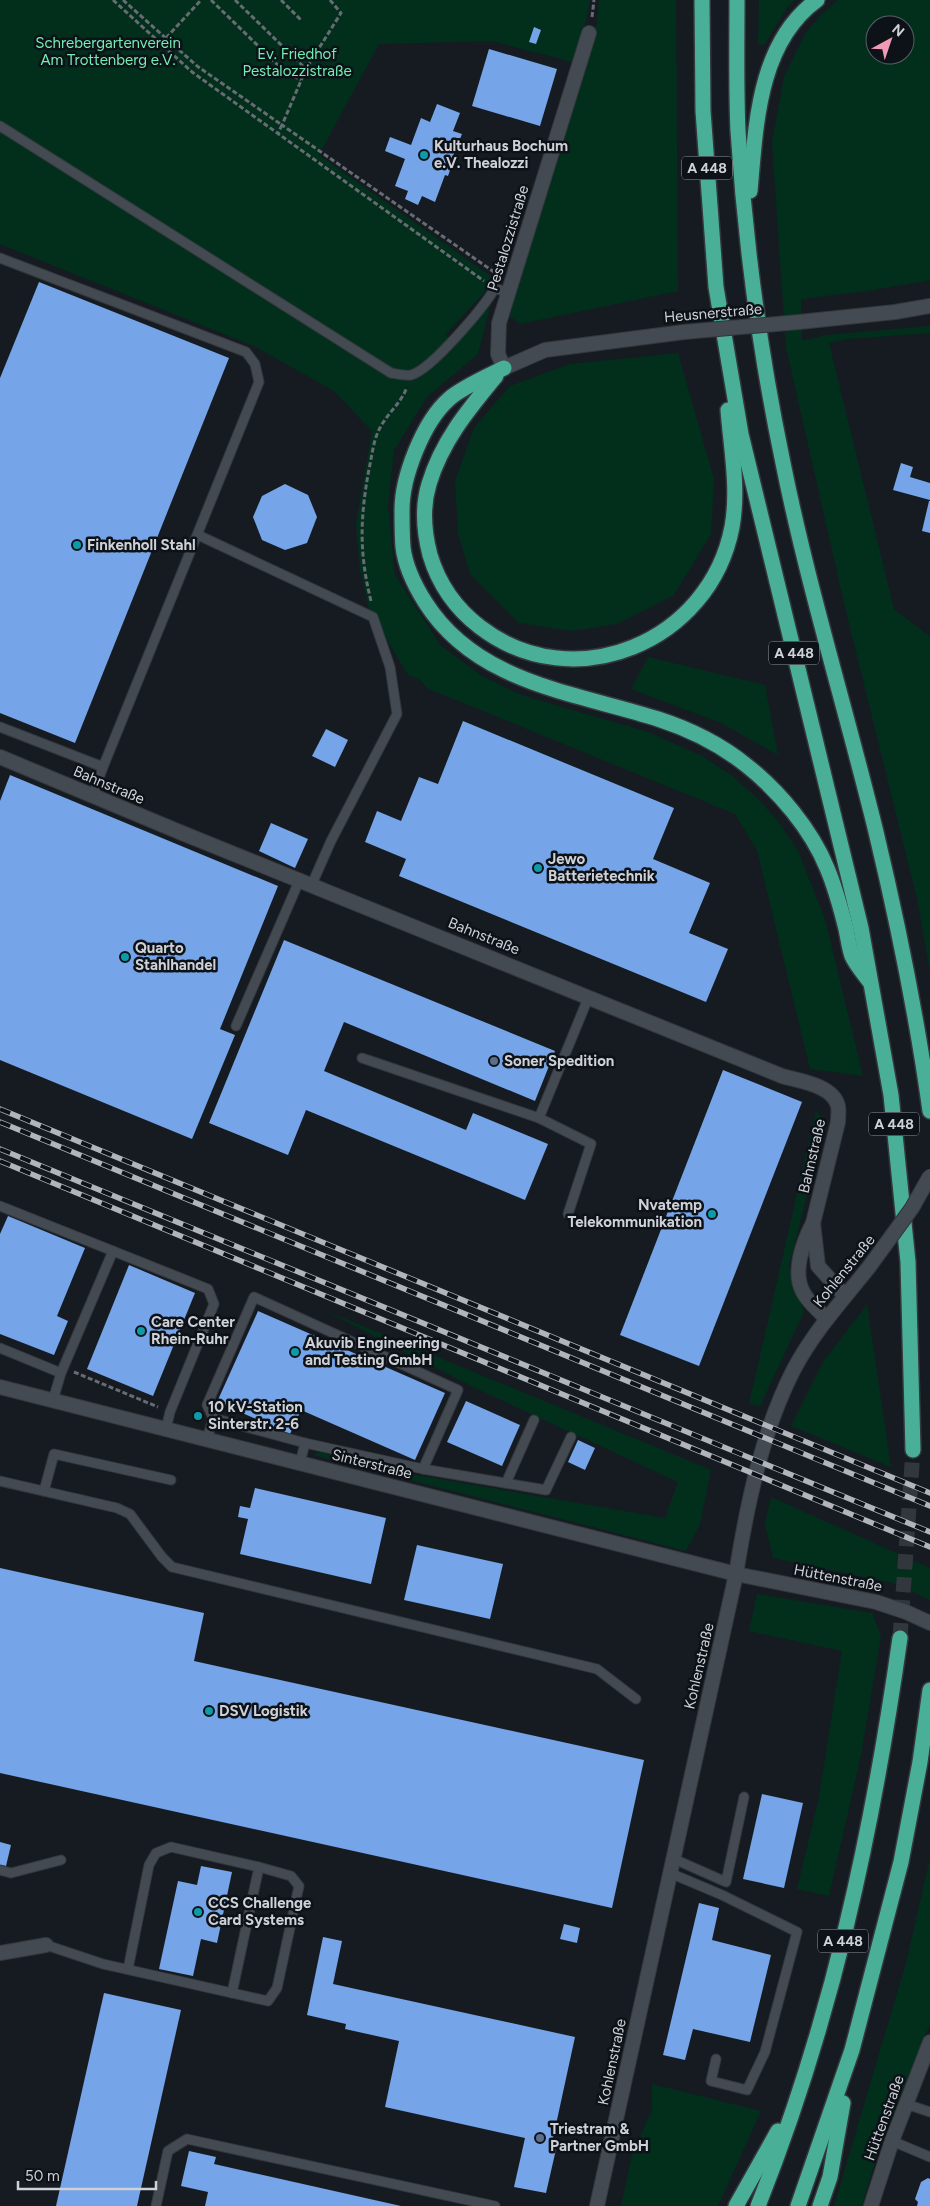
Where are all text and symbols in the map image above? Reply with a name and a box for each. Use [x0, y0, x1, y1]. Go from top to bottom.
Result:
north arrow [865, 15, 915, 65]
text: N [888, 20, 908, 40]
park label: Schrebergartenverein Am Trottenberg e.V. [35, 34, 181, 69]
park label: Ev. Friedhof Pestalozzistraße [242, 45, 352, 80]
place label: Kulturhaus Bochum e.V. Thealozzi [434, 137, 568, 172]
marker: Kulturhaus Bochum e.V. Thealozzi [418, 149, 430, 161]
road number: A 448 [682, 156, 732, 180]
street label: Pestalozzistraße [483, 183, 533, 293]
street label: Heusnerstraße [663, 300, 763, 326]
place label: Finkenholl Stahl [87, 536, 196, 554]
marker: Finkenholl Stahl [71, 539, 83, 551]
road number: A 448 [769, 641, 819, 664]
street label: Bahnstraße [71, 762, 147, 808]
place label: Jewo Batterietechnik [548, 850, 655, 885]
marker: Jewo Batterietechnik [532, 862, 544, 874]
street label: Bahnstraße [446, 913, 522, 959]
place label: Quarto Stahlhandel [135, 939, 216, 974]
marker: Quarto Stahlhandel [119, 951, 131, 963]
place label: Soner Spedition [504, 1052, 614, 1070]
marker: Soner Spedition [488, 1055, 500, 1067]
road number: A 448 [869, 1112, 919, 1136]
street label: Bahnstraße [795, 1117, 829, 1195]
place label: Nvatemp Telekommunikation [568, 1196, 702, 1231]
marker: Nvatemp Telekommunikation [706, 1208, 718, 1220]
street label: Kohlenstraße [809, 1231, 879, 1311]
place label: Care Center Rhein-Ruhr [151, 1313, 235, 1348]
marker: Care Center Rhein-Ruhr [135, 1325, 147, 1337]
place label: Akuvib Engineering and Testing GmbH [305, 1334, 440, 1369]
marker: Akuvib Engineering and Testing GmbH [289, 1346, 301, 1358]
place label: 10 kV-Station Sinterstr. 2-6 [208, 1398, 303, 1433]
marker: 10 kV-Station Sinterstr. 2-6 [192, 1410, 204, 1422]
street label: Sinterstraße [330, 1445, 414, 1483]
street label: Hüttenstraße [792, 1561, 884, 1595]
street label: Kohlenstraße [680, 1621, 718, 1711]
place label: DSV Logistik [219, 1702, 308, 1720]
marker: DSV Logistik [203, 1705, 215, 1717]
place label: CCS Challenge Card Systems [208, 1894, 312, 1929]
marker: CCS Challenge Card Systems [192, 1906, 204, 1918]
road number: A 448 [818, 1930, 868, 1952]
street label: Kohlenstraße [594, 2017, 630, 2107]
street label: Hüttenstraße [860, 2073, 908, 2163]
place label: Triestram & Partner GmbH [550, 2120, 649, 2155]
marker: Triestram & Partner GmbH [534, 2132, 546, 2144]
scale bar [18, 2158, 155, 2190]
text: 50 m [25, 2167, 60, 2185]

